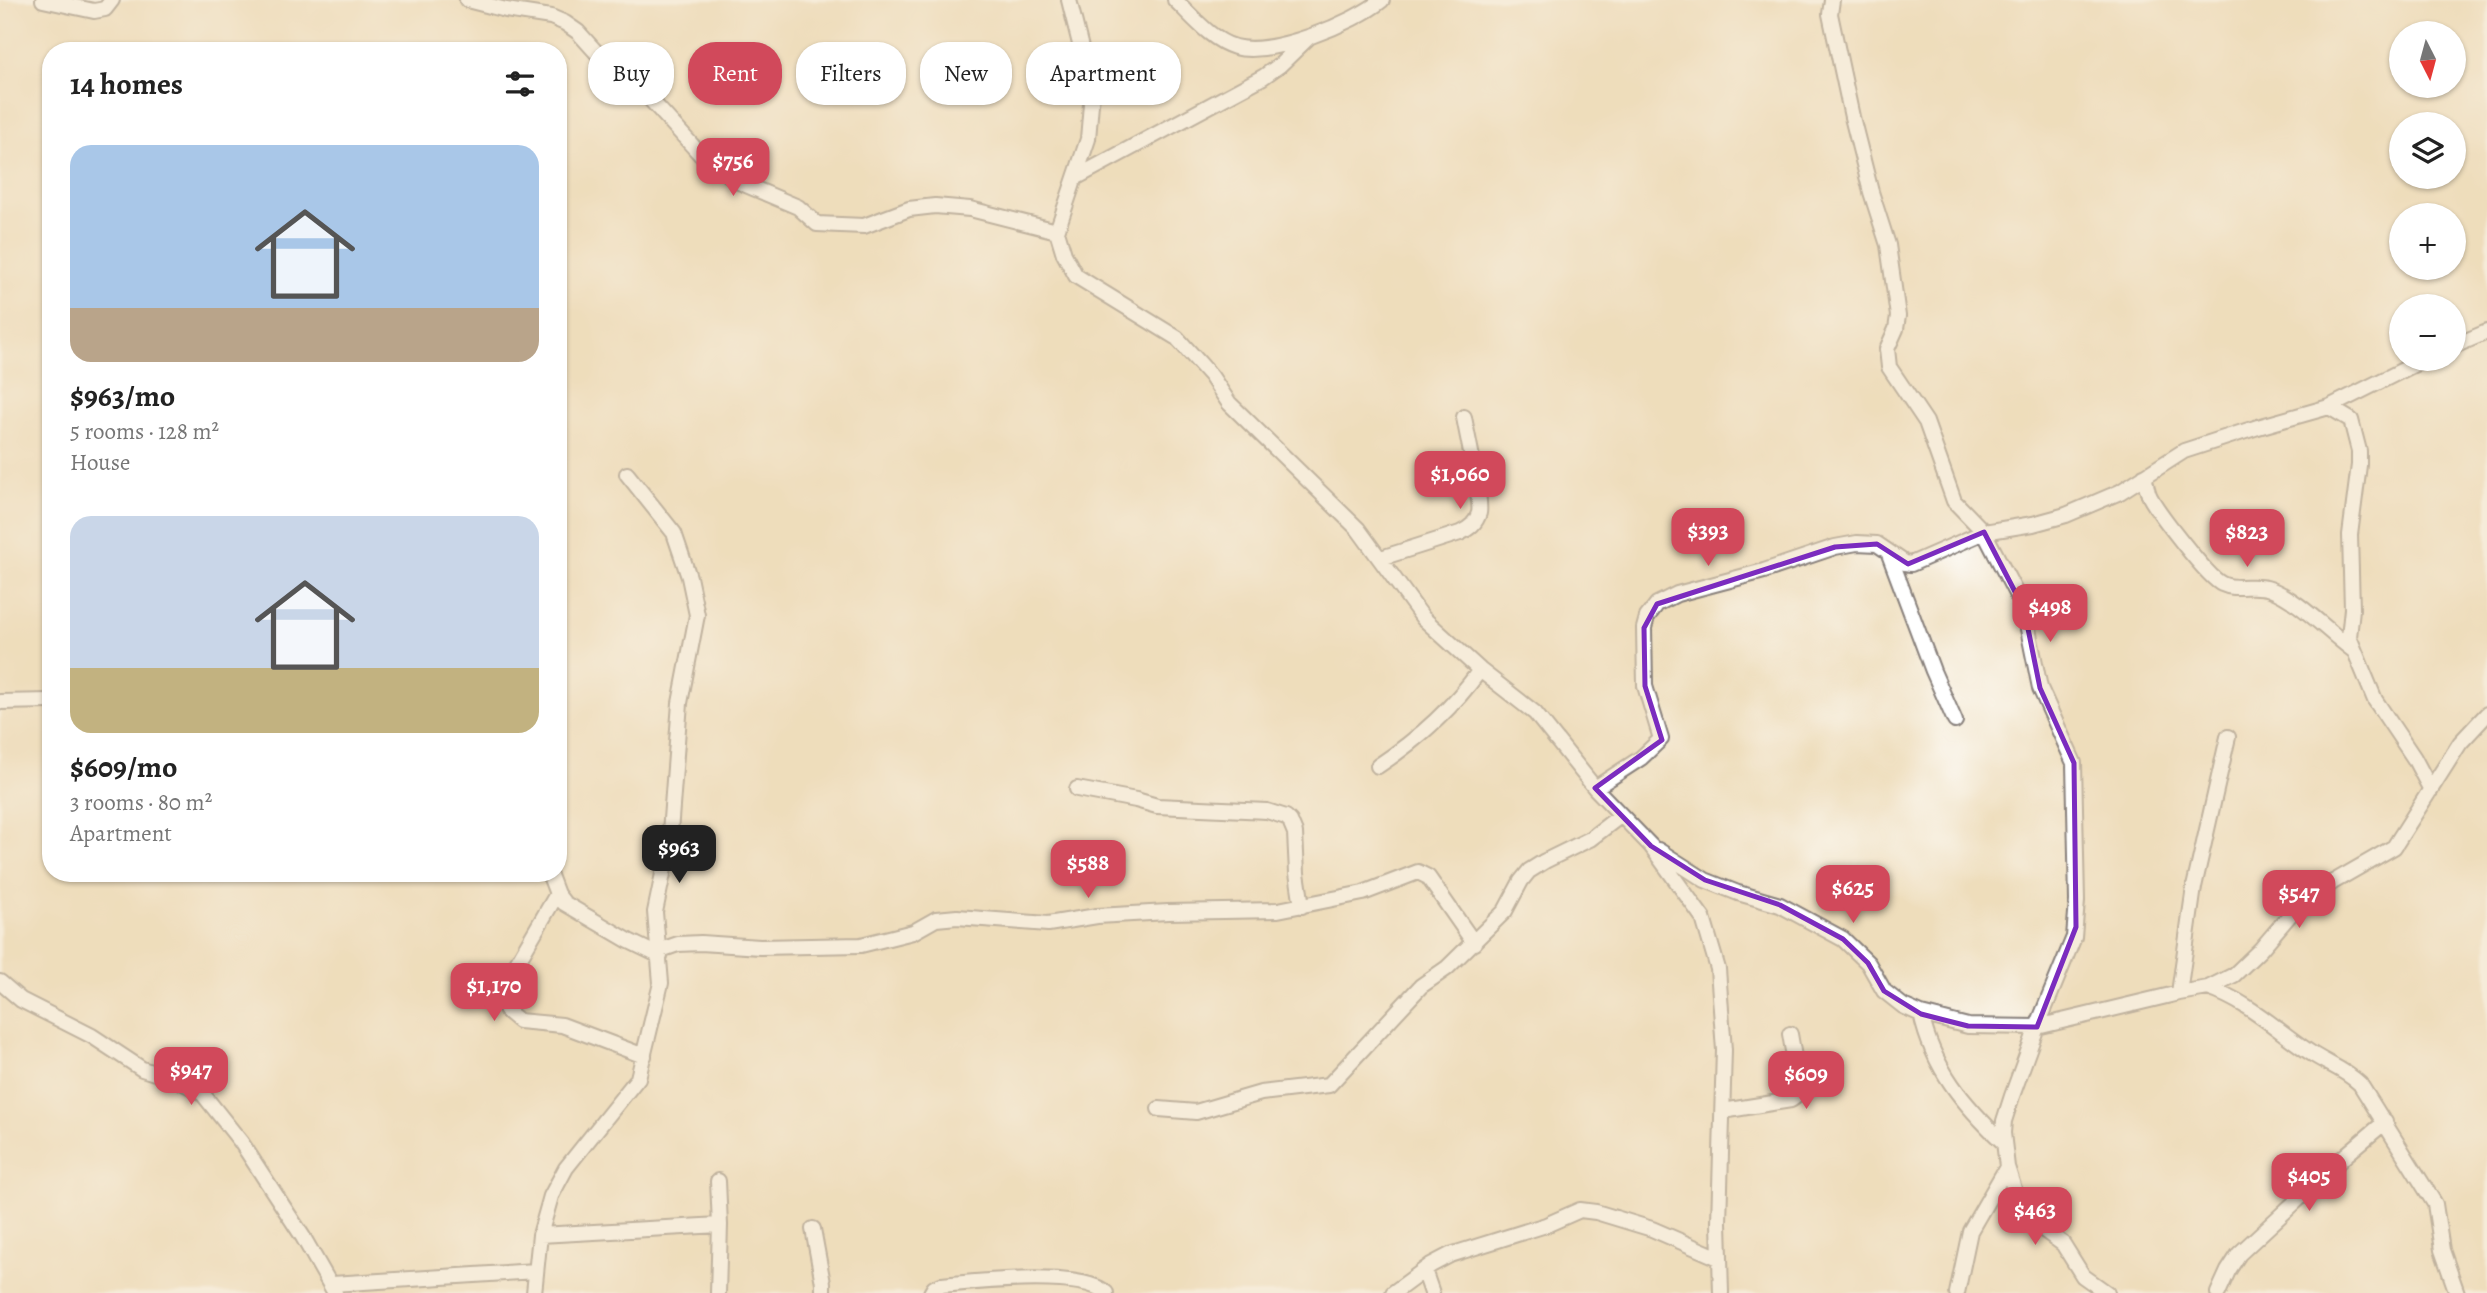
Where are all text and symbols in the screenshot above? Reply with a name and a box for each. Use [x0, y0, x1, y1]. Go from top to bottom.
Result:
north arrow [2389, 21, 2466, 98]
map controls [2389, 21, 2466, 371]
chip: Buy [588, 42, 674, 105]
chip: Rent [688, 42, 782, 105]
chip: Filters [796, 42, 906, 105]
chip: New [920, 42, 1012, 105]
chip: Apartment [1026, 42, 1181, 105]
text: 14 homes [70, 64, 183, 104]
icon: filters [501, 65, 539, 103]
button: layers [2389, 112, 2466, 189]
pin: $756 [692, 138, 774, 198]
text: $756 [712, 145, 754, 176]
icon: home [242, 191, 368, 317]
button: + [2389, 203, 2466, 280]
button: − [2389, 294, 2466, 371]
text: $963/mo [70, 376, 175, 416]
text: 5 rooms · 128 m² [70, 416, 219, 447]
text: House [70, 447, 130, 478]
pin: $1,060 [1403, 452, 1517, 511]
text: $1,060 [1430, 458, 1490, 489]
pin: $393 [1667, 508, 1749, 568]
pin: $823 [2206, 510, 2288, 569]
text: $393 [1687, 515, 1729, 546]
text: $823 [2226, 516, 2268, 547]
icon: home [242, 562, 368, 688]
pin: $498 [2009, 584, 2091, 644]
text: $498 [2028, 591, 2072, 622]
text: $609/mo [70, 747, 177, 787]
text: 3 rooms · 80 m² [70, 787, 212, 818]
text: Apartment [70, 818, 172, 849]
pin: $963 [638, 826, 720, 885]
text: $963 [658, 832, 700, 863]
pin: $588 [1047, 841, 1129, 900]
text: $588 [1067, 847, 1109, 878]
pin: $625 [1812, 866, 1894, 925]
pin: $547 [2258, 870, 2340, 930]
text: $625 [1832, 872, 1874, 903]
text: $547 [2278, 877, 2320, 908]
pin: $1,170 [437, 964, 551, 1023]
text: $1,170 [467, 970, 521, 1001]
pin: $947 [150, 1048, 232, 1107]
pin: $609 [1765, 1052, 1847, 1111]
text: $947 [170, 1054, 212, 1085]
text: $609 [1784, 1058, 1828, 1089]
pin: $405 [2268, 1154, 2350, 1213]
text: $405 [2288, 1160, 2330, 1191]
pin: $463 [1994, 1188, 2076, 1247]
text: $463 [2014, 1194, 2056, 1225]

